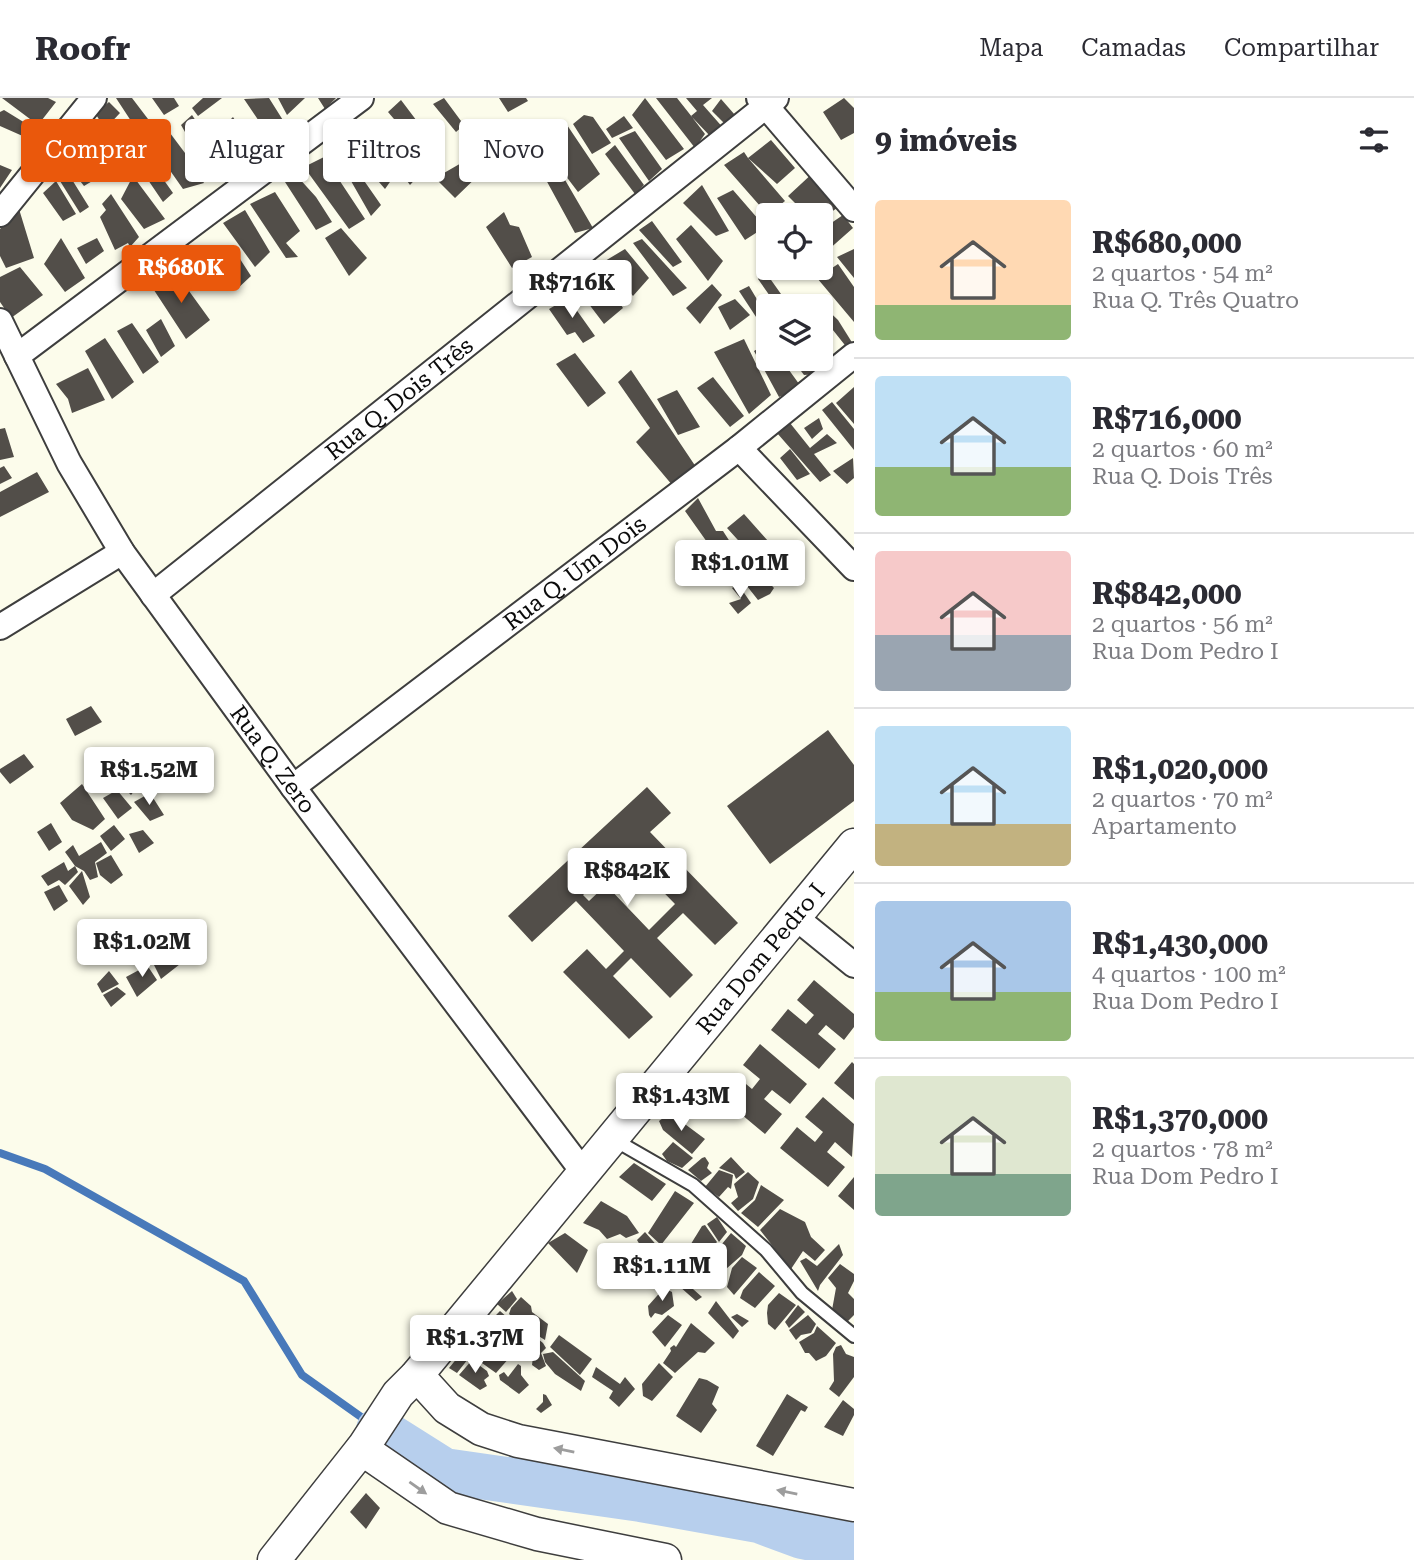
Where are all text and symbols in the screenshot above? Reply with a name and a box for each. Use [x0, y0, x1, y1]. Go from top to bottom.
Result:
text: Roofr [35, 29, 130, 68]
text: Mapa [979, 34, 1043, 62]
text: Camadas [1081, 34, 1186, 62]
text: Compartilhar [1224, 34, 1379, 62]
chip: Comprar [21, 119, 171, 182]
chip: Alugar [185, 119, 309, 182]
chip: Filtros [323, 119, 445, 182]
chip: Novo [459, 119, 568, 182]
icon: filters [1355, 121, 1393, 159]
text: 9 imóveis [875, 123, 1017, 158]
map controls [756, 203, 833, 371]
button: locate [756, 203, 833, 280]
text: R$680,000 [1092, 225, 1242, 260]
icon: home [931, 228, 1015, 312]
pin: R$680K [124, 246, 238, 305]
text: R$680K [138, 254, 224, 281]
pin: R$716K [515, 260, 629, 320]
text: 2 quartos · 54 m² [1092, 260, 1273, 287]
text: R$716K [529, 269, 615, 296]
text: Rua Q. Três Quatro [1092, 287, 1299, 314]
button: layers [756, 294, 833, 371]
street label: Rua Q. Dois Três [320, 332, 478, 465]
text: R$716,000 [1092, 401, 1242, 436]
icon: home [931, 404, 1015, 488]
text: 2 quartos · 60 m² [1092, 436, 1273, 463]
text: Rua Q. Dois Três [1092, 463, 1273, 490]
street label: Rua Q. Um Dois [498, 510, 651, 636]
pin: R$1.01M [675, 540, 805, 600]
text: R$1.01M [691, 549, 789, 576]
text: R$842,000 [1092, 576, 1242, 611]
icon: home [931, 579, 1015, 663]
text: 2 quartos · 56 m² [1092, 611, 1273, 638]
text: Rua Dom Pedro I [1092, 638, 1279, 665]
street label: Rua Q. Zero [225, 700, 322, 819]
pin: R$1.52M [84, 748, 214, 807]
text: R$1,020,000 [1092, 751, 1268, 786]
icon: home [931, 754, 1015, 838]
text: R$1.52M [100, 756, 198, 783]
text: 2 quartos · 70 m² [1092, 786, 1273, 813]
text: Apartamento [1092, 813, 1237, 840]
pin: R$842K [570, 848, 684, 908]
text: R$842K [584, 857, 670, 884]
street label: Rua Dom Pedro I [691, 878, 830, 1039]
pin: R$1.02M [77, 920, 207, 979]
text: R$1,430,000 [1092, 926, 1268, 961]
text: R$1.02M [93, 928, 191, 955]
icon: home [931, 929, 1015, 1013]
text: 4 quartos · 100 m² [1092, 961, 1286, 988]
text: Rua Dom Pedro I [1092, 988, 1279, 1015]
pin: R$1.43M [616, 1074, 746, 1133]
text: R$1.43M [632, 1082, 730, 1109]
text: R$1,370,000 [1092, 1101, 1268, 1136]
icon: home [931, 1104, 1015, 1188]
text: 2 quartos · 78 m² [1092, 1136, 1273, 1163]
text: Rua Dom Pedro I [1092, 1163, 1279, 1190]
pin: R$1.11M [597, 1244, 727, 1303]
text: R$1.11M [613, 1252, 711, 1279]
pin: R$1.37M [410, 1316, 540, 1375]
text: R$1.37M [426, 1324, 524, 1351]
one-way arrow [552, 1444, 574, 1455]
one-way arrow [409, 1481, 427, 1495]
one-way arrow [776, 1487, 798, 1498]

